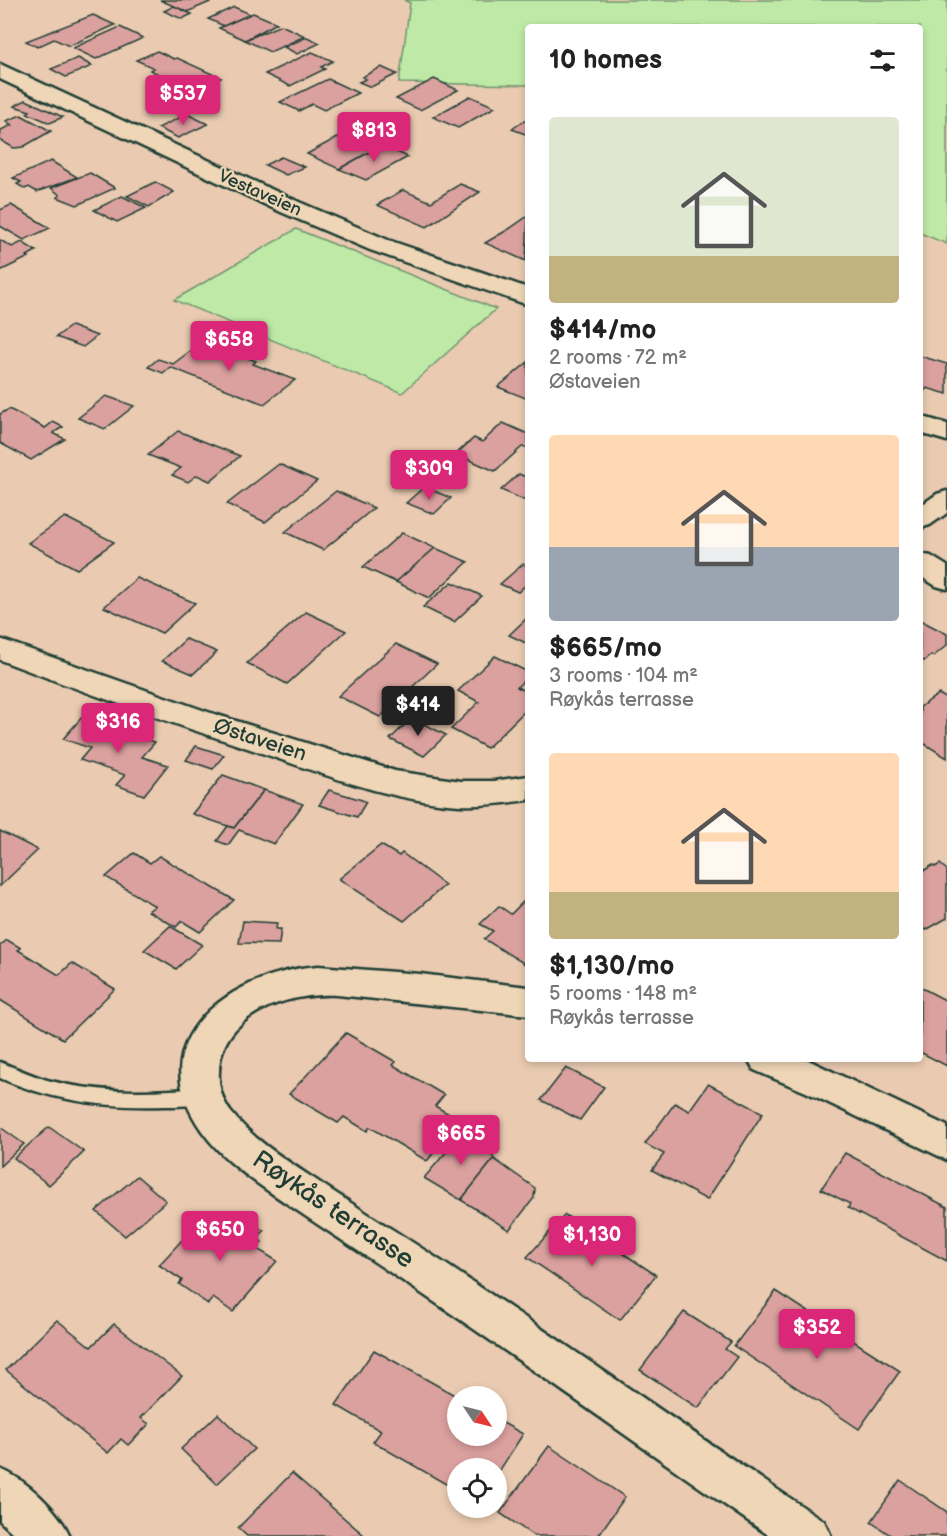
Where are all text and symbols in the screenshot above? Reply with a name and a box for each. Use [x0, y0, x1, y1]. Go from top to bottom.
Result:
icon: filters [866, 44, 899, 77]
text: 10 homes [549, 45, 662, 76]
pin: $537 [147, 75, 219, 126]
text: $537 [159, 82, 207, 106]
pin: $813 [338, 112, 410, 163]
text: $813 [351, 119, 397, 143]
icon: home [670, 156, 778, 264]
street label: Vestaveien [215, 165, 305, 221]
text: $414/mo [549, 315, 656, 346]
pin: $658 [193, 321, 265, 372]
text: $658 [205, 328, 253, 352]
text: 2 rooms · 72 m² [549, 346, 687, 370]
text: Østaveien [549, 370, 641, 394]
pin: $309 [393, 450, 465, 501]
text: $309 [404, 457, 454, 481]
icon: home [670, 474, 778, 582]
text: $665/mo [549, 633, 662, 664]
text: 3 rooms · 104 m² [549, 664, 698, 688]
pin: $414 [382, 686, 454, 737]
text: Røykås terrasse [549, 688, 694, 712]
text: $414 [396, 693, 440, 717]
pin: $316 [82, 703, 154, 754]
text: $316 [95, 710, 141, 734]
street label: Østaveien [210, 713, 310, 767]
icon: home [670, 792, 778, 900]
text: $1,130/mo [549, 951, 674, 982]
text: 5 rooms · 148 m² [549, 982, 697, 1006]
text: Røykås terrasse [549, 1006, 694, 1030]
pin: $665 [425, 1115, 497, 1166]
text: $665 [437, 1122, 485, 1146]
street label: Røykås terrasse [246, 1145, 420, 1275]
pin: $650 [184, 1211, 256, 1262]
pin: $1,130 [543, 1216, 641, 1267]
text: $650 [195, 1218, 245, 1242]
text: $1,130 [563, 1223, 621, 1247]
pin: $352 [781, 1309, 853, 1360]
text: $352 [793, 1316, 841, 1340]
north arrow [447, 1386, 507, 1446]
map controls [447, 1386, 507, 1518]
button: locate [447, 1458, 507, 1518]

